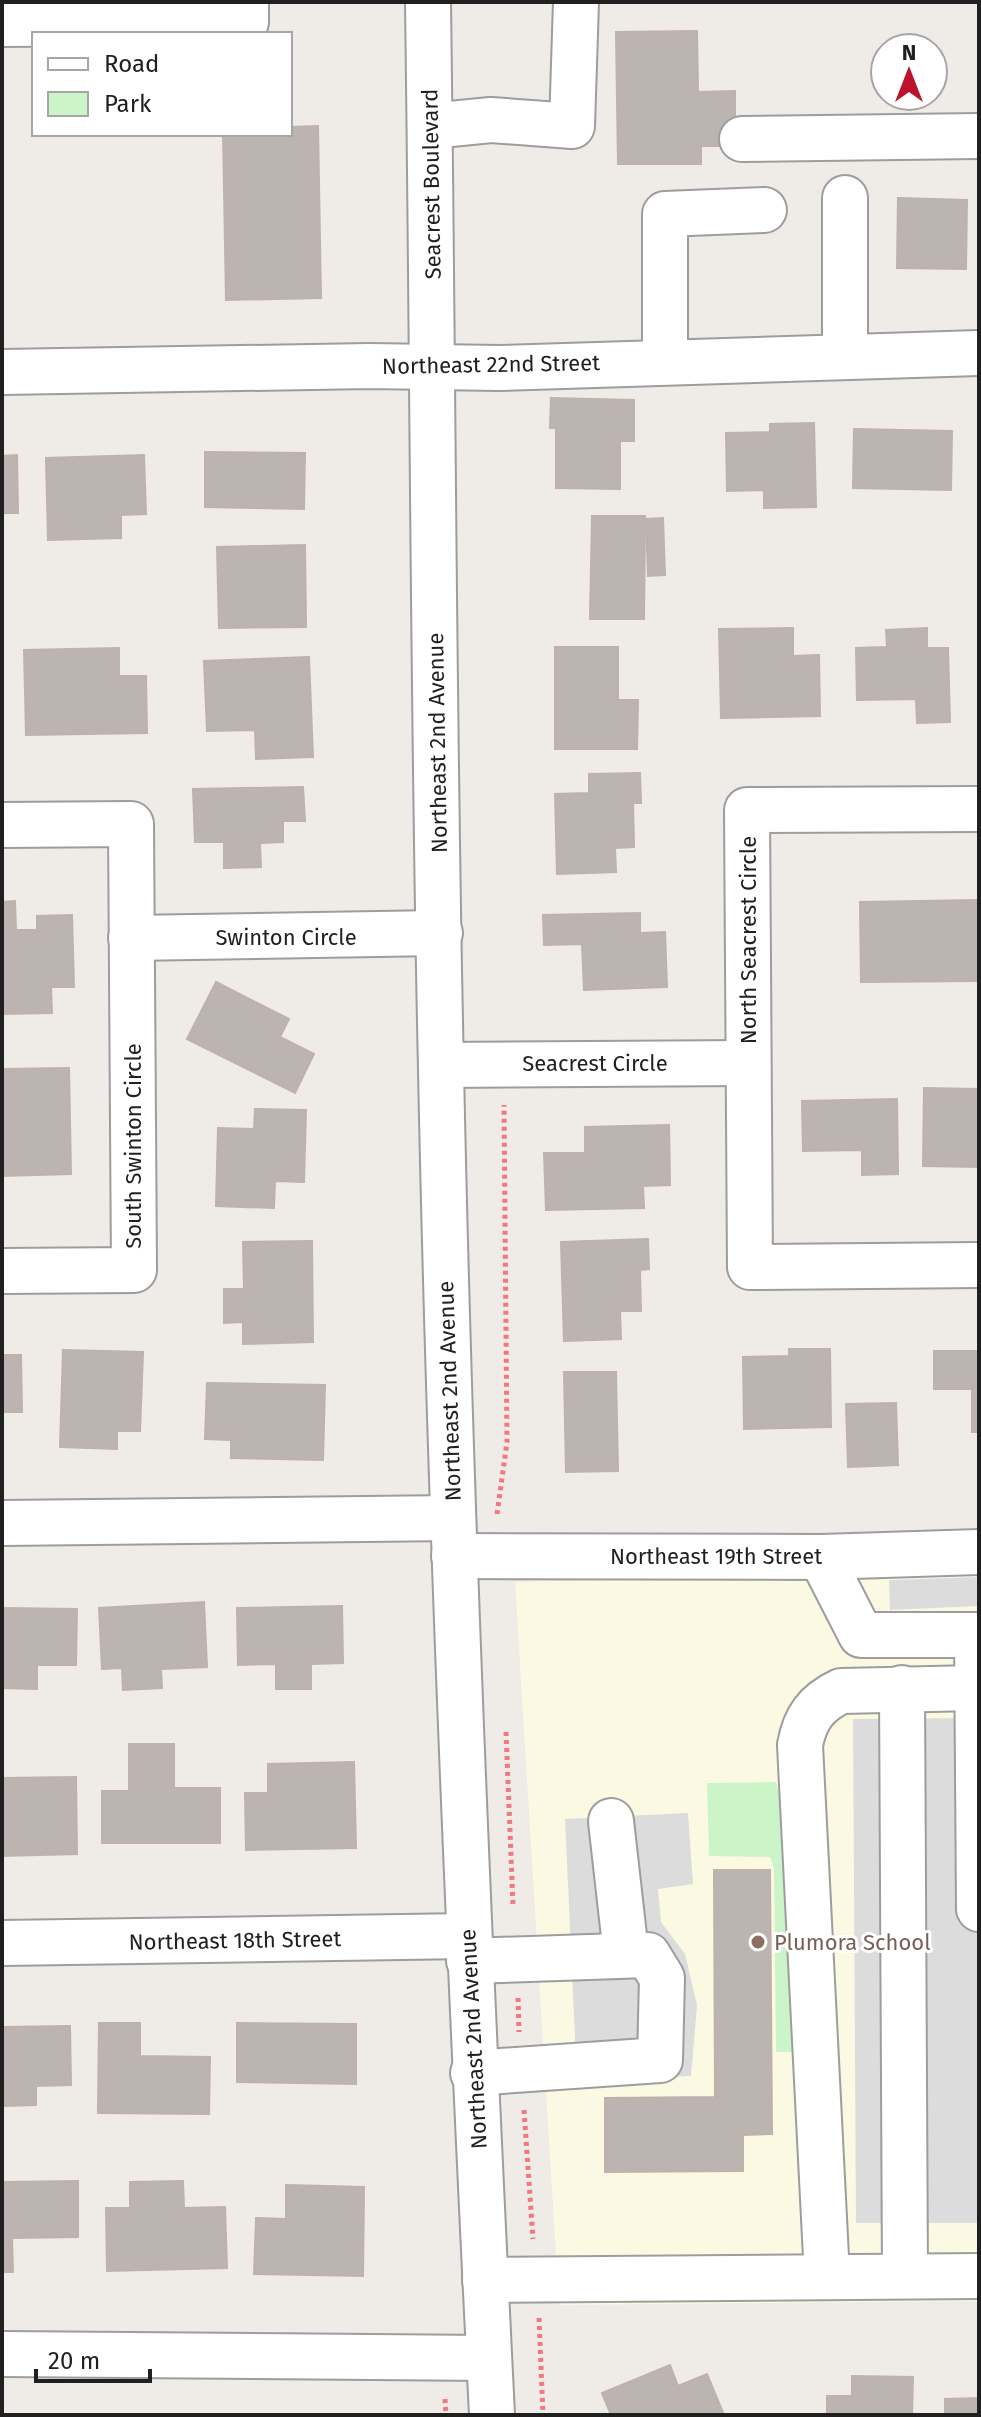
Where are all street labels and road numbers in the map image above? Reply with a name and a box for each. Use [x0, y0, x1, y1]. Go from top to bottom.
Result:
street label: Seacrest Boulevard [416, 88, 447, 280]
street label: Northeast 22nd Street [382, 349, 600, 380]
street label: Northeast 2nd Avenue [422, 632, 453, 853]
street label: North Seacrest Circle [735, 836, 762, 1044]
street label: Swinton Circle [215, 924, 357, 951]
street label: South Swinton Circle [120, 1043, 147, 1249]
street label: Seacrest Circle [522, 1050, 668, 1077]
street label: Northeast 2nd Avenue [432, 1280, 467, 1502]
street label: Northeast 19th Street [610, 1543, 822, 1570]
street label: Northeast 18th Street [128, 1925, 342, 1956]
street label: Northeast 2nd Avenue [454, 1928, 493, 2150]

